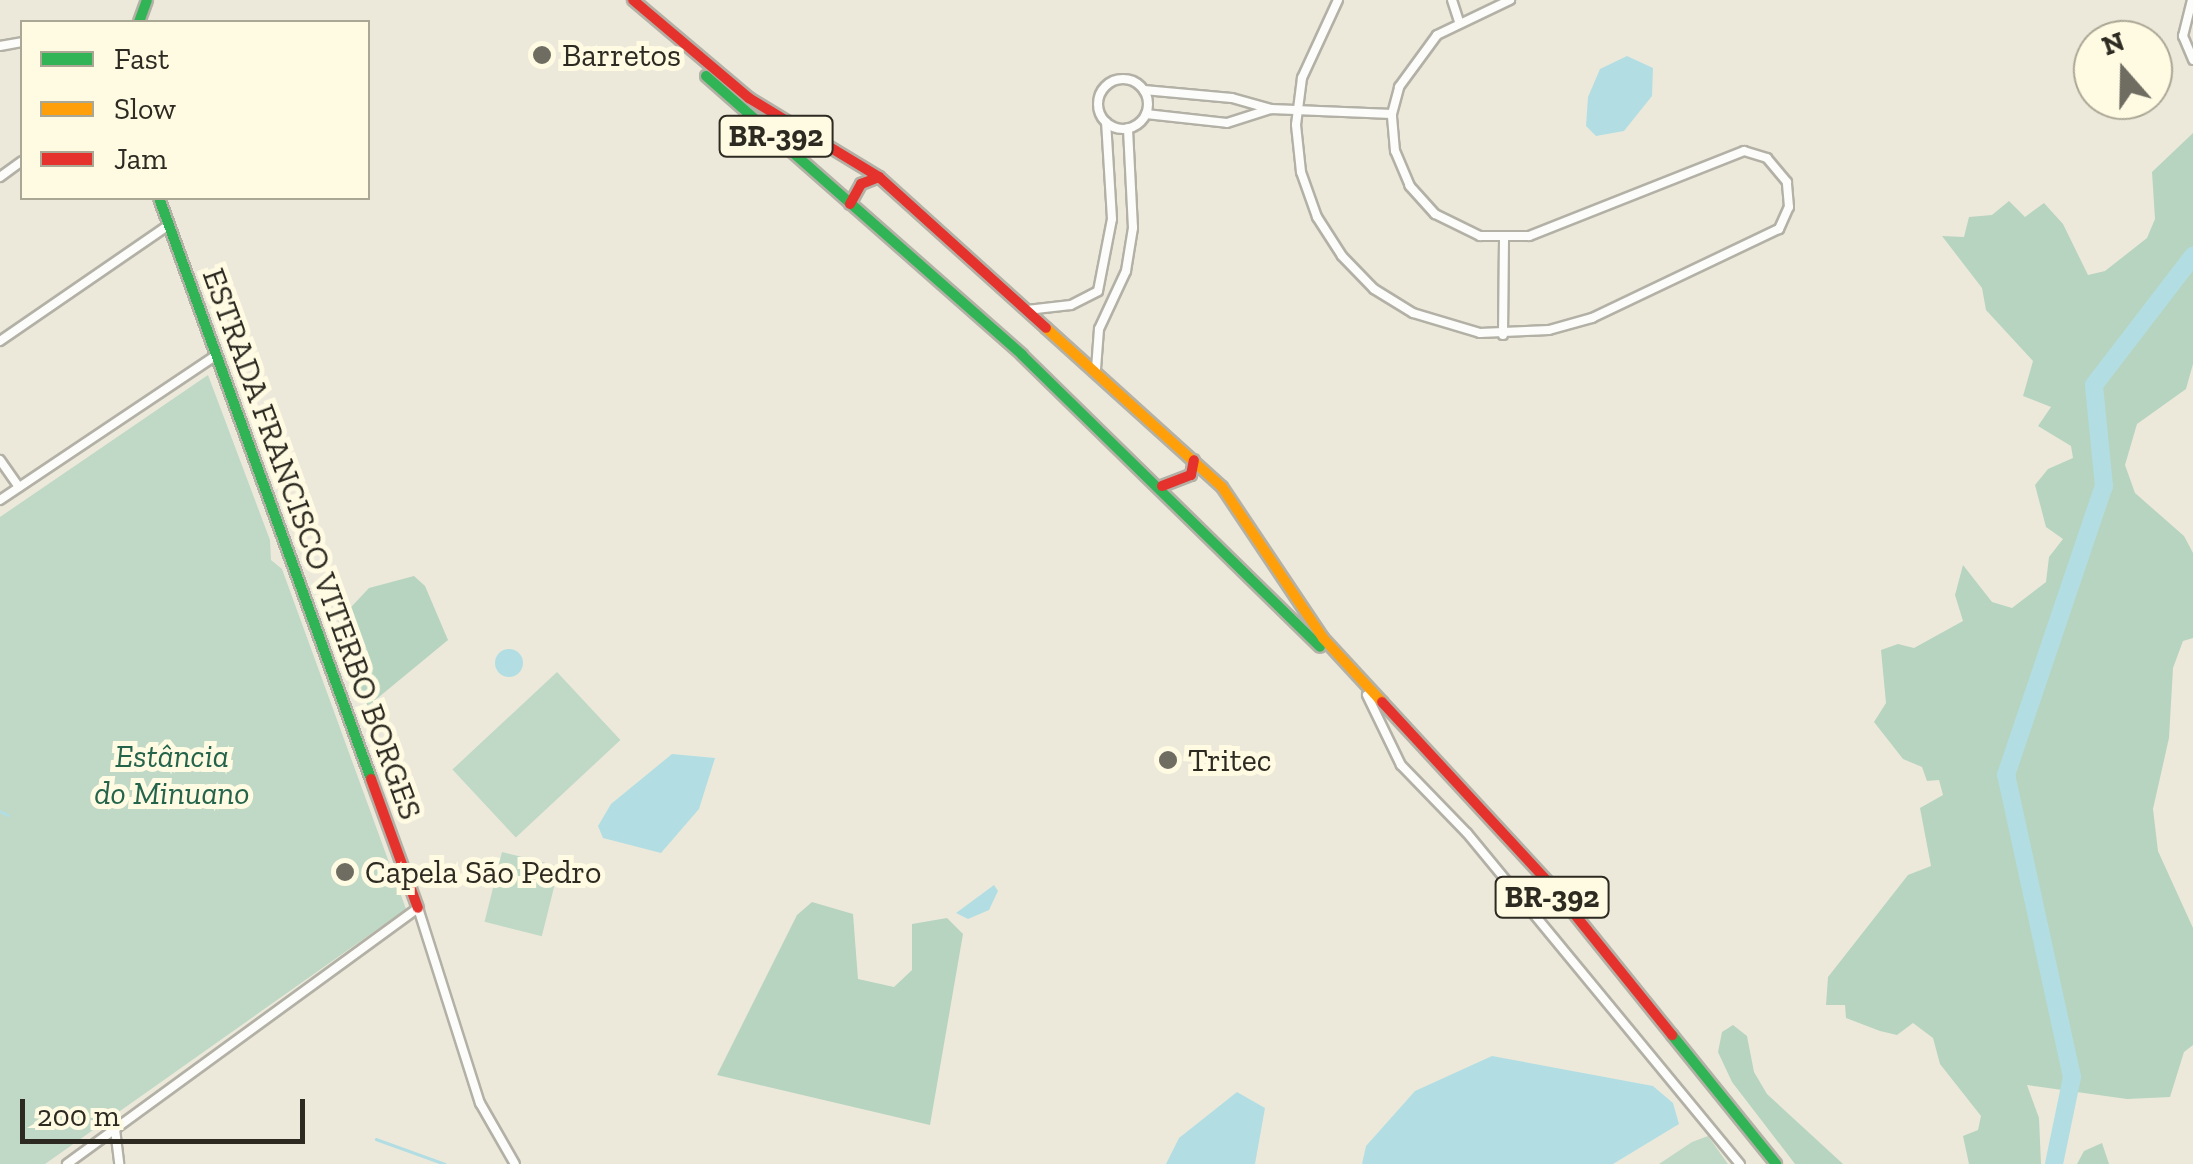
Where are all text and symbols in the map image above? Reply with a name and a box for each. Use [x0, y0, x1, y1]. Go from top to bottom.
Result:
legend [20, 20, 370, 200]
north arrow [2073, 20, 2173, 120]
text: N [2098, 24, 2129, 62]
place label: Barretos [562, 36, 681, 74]
text: Fast [114, 41, 169, 77]
marker: Barretos [531, 44, 553, 66]
text: Slow [114, 91, 176, 127]
road number: BR-392 [718, 111, 834, 161]
text: Jam [114, 141, 167, 177]
street label: ESTRADA FRANCISCO VITERBO BORGES [194, 262, 430, 826]
park label: Estância do Minuano [94, 738, 250, 813]
place label: Tritec [1188, 741, 1271, 779]
marker: Tritec [1157, 749, 1179, 771]
place label: Capela São Pedro [365, 853, 601, 891]
marker: Capela São Pedro [334, 861, 356, 883]
road number: BR-392 [1494, 872, 1610, 922]
scale bar [25, 1079, 310, 1141]
text: 200 m [37, 1098, 120, 1134]

